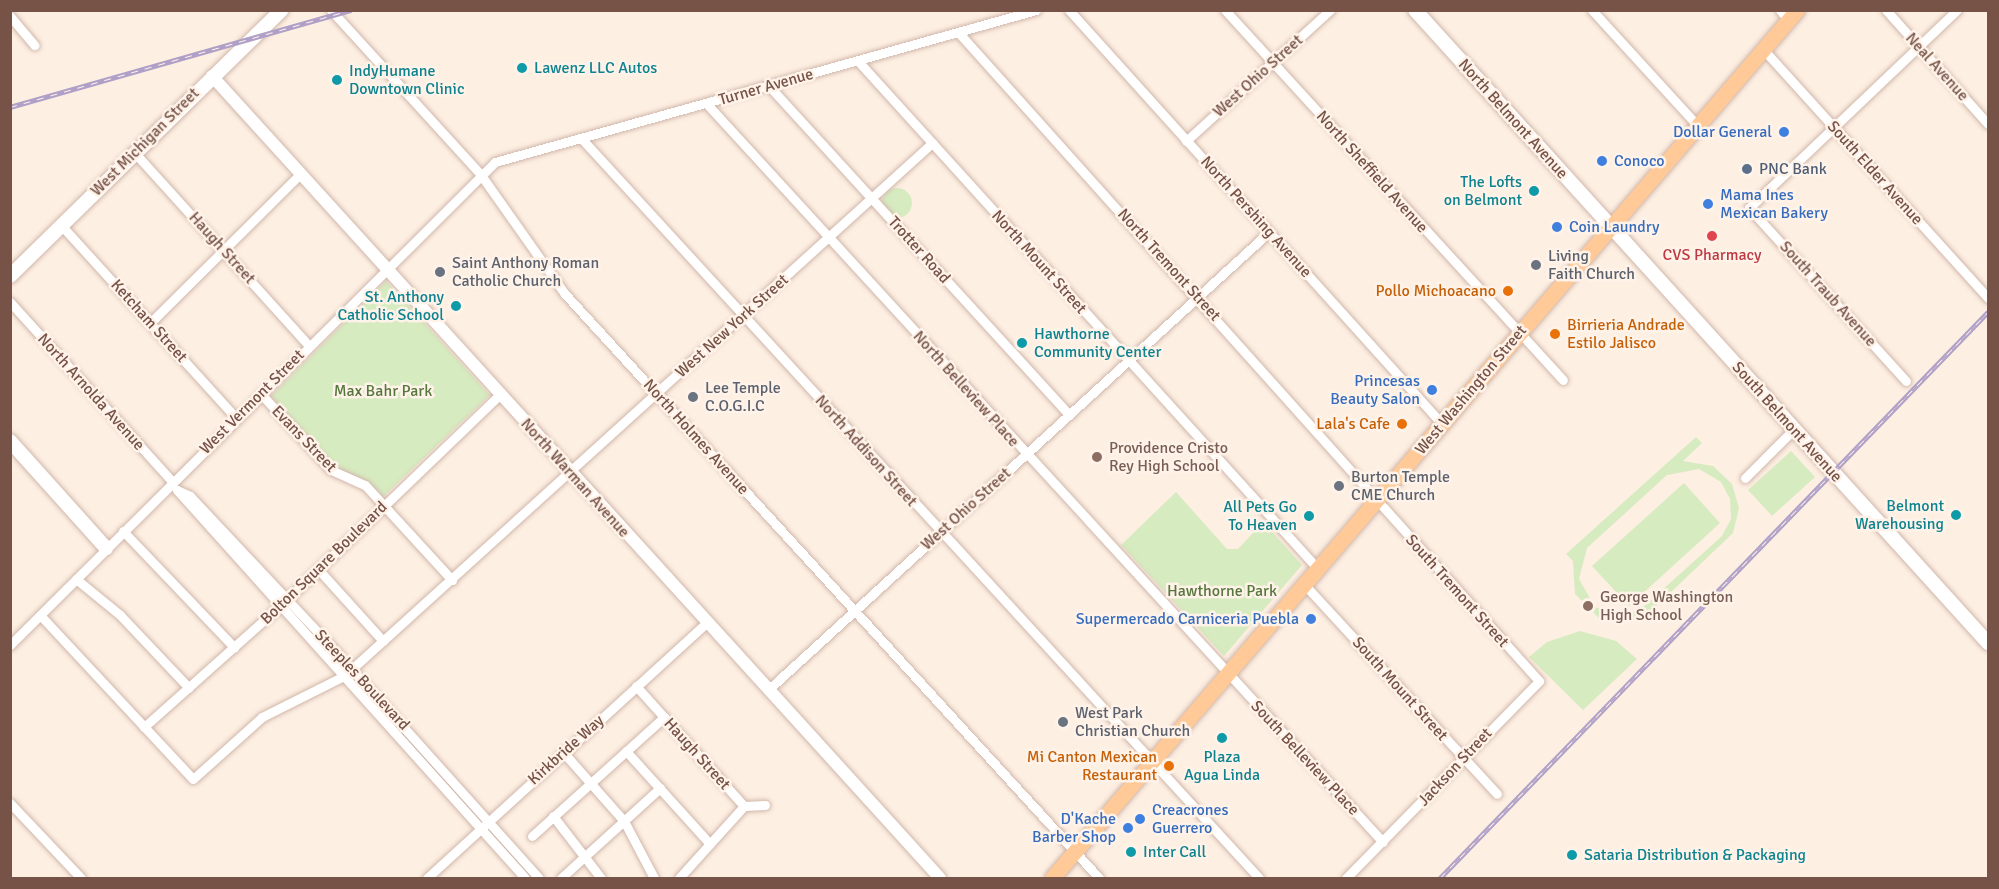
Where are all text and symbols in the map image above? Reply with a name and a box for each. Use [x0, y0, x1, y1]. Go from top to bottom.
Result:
street label: Neal Avenue [1901, 29, 1973, 105]
street label: West Ohio Street [1209, 31, 1307, 121]
street label: North Belmont Avenue [1454, 55, 1572, 183]
place label: Lawenz LLC Autos [534, 58, 657, 78]
place label: IndyHumane Downtown Clinic [349, 61, 464, 99]
marker: Lawenz LLC Autos [515, 61, 529, 75]
street label: Turner Avenue [717, 64, 815, 110]
marker: IndyHumane Downtown Clinic [330, 73, 344, 87]
street label: West Michigan Street [87, 84, 203, 200]
street label: North Sheffield Avenue [1312, 107, 1432, 237]
street label: South Elder Avenue [1823, 117, 1927, 229]
place label: Dollar General [1673, 122, 1772, 142]
marker: Dollar General [1777, 125, 1791, 139]
place label: Conoco [1614, 151, 1665, 171]
street label: North Pershing Avenue [1196, 152, 1316, 282]
marker: Conoco [1595, 154, 1609, 168]
place label: PNC Bank [1759, 159, 1827, 179]
marker: PNC Bank [1740, 162, 1754, 176]
place label: The Lofts on Belmont [1444, 172, 1522, 210]
marker: The Lofts on Belmont [1527, 184, 1541, 198]
place label: Mama Ines Mexican Bakery [1720, 185, 1828, 223]
marker: Mama Ines Mexican Bakery [1701, 197, 1715, 211]
street label: North Tremont Street [1114, 205, 1224, 325]
street label: North Mount Street [987, 206, 1091, 318]
street label: Haugh Street [185, 208, 259, 288]
street label: Trotter Road [884, 213, 954, 287]
place label: Coin Laundry [1569, 217, 1659, 237]
marker: Coin Laundry [1550, 220, 1564, 234]
marker: CVS Pharmacy [1705, 229, 1719, 243]
street label: South Traub Avenue [1776, 237, 1880, 351]
place label: CVS Pharmacy [1662, 245, 1762, 265]
place label: Living Faith Church [1548, 246, 1635, 284]
place label: Saint Anthony Roman Catholic Church [452, 253, 599, 291]
marker: Living Faith Church [1529, 258, 1543, 272]
marker: Saint Anthony Roman Catholic Church [433, 265, 447, 279]
street label: West New York Street [672, 270, 792, 382]
street label: Ketcham Street [107, 276, 191, 366]
place label: Pollo Michoacano [1376, 281, 1496, 301]
marker: Pollo Michoacano [1501, 284, 1515, 298]
place label: St. Anthony Catholic School [337, 287, 444, 325]
marker: St. Anthony Catholic School [449, 299, 463, 313]
place label: Birrieria Andrade Estilo Jalisco [1567, 315, 1685, 353]
street label: West Washington Street [1411, 321, 1531, 459]
place label: Hawthorne Community Center [1034, 324, 1161, 362]
street label: North Belleview Place [909, 327, 1023, 451]
marker: Birrieria Andrade Estilo Jalisco [1548, 327, 1562, 341]
street label: North Arnolda Avenue [33, 330, 149, 454]
marker: Hawthorne Community Center [1015, 336, 1029, 350]
street label: West Vermont Street [196, 346, 308, 458]
street label: South Belmont Avenue [1728, 358, 1846, 486]
place label: Princesas Beauty Salon [1330, 371, 1420, 409]
street label: North Holmes Avenue [639, 375, 753, 499]
place label: Lee Temple C.O.G.I.C [705, 378, 781, 416]
park label: Max Bahr Park [334, 381, 432, 401]
marker: Princesas Beauty Salon [1425, 383, 1439, 397]
marker: Lee Temple C.O.G.I.C [686, 390, 700, 404]
street label: North Addison Street [811, 391, 921, 511]
street label: Evans Street [268, 402, 340, 476]
place label: Lala's Cafe [1316, 414, 1390, 434]
street label: North Warman Avenue [517, 415, 633, 541]
marker: Lala's Cafe [1395, 417, 1409, 431]
place label: Providence Cristo Rey High School [1109, 438, 1228, 476]
marker: Providence Cristo Rey High School [1090, 450, 1104, 464]
street label: West Ohio Street [917, 464, 1015, 554]
place label: Burton Temple CME Church [1351, 467, 1450, 505]
marker: Burton Temple CME Church [1332, 479, 1346, 493]
place label: Belmont Warehousing [1855, 496, 1944, 534]
place label: All Pets Go To Heaven [1223, 497, 1297, 535]
street label: Bolton Square Boulevard [257, 498, 391, 628]
marker: Belmont Warehousing [1949, 508, 1963, 522]
marker: All Pets Go To Heaven [1302, 509, 1316, 523]
street label: South Tremont Street [1401, 531, 1513, 651]
park label: Hawthorne Park [1167, 581, 1277, 601]
place label: George Washington High School [1600, 587, 1733, 625]
marker: George Washington High School [1581, 599, 1595, 613]
place label: Supermercado Carniceria Puebla [1076, 609, 1299, 629]
marker: Supermercado Carniceria Puebla [1304, 612, 1318, 626]
street label: Steeples Boulevard [310, 626, 414, 734]
street label: South Mount Street [1348, 633, 1452, 745]
street label: South Belleview Place [1247, 697, 1363, 819]
place label: West Park Christian Church [1075, 703, 1190, 741]
street label: Kirkbride Way [524, 711, 608, 789]
street label: Haugh Street [660, 714, 734, 794]
marker: West Park Christian Church [1056, 715, 1070, 729]
street label: Jackson Street [1414, 724, 1496, 810]
marker: Plaza Agua Linda [1215, 731, 1229, 745]
place label: Mi Canton Mexican Restaurant [1027, 747, 1157, 785]
place label: Plaza Agua Linda [1184, 747, 1260, 785]
marker: Mi Canton Mexican Restaurant [1162, 759, 1176, 773]
place label: Creacrones Guerrero [1152, 800, 1229, 838]
place label: D'Kache Barber Shop [1032, 809, 1116, 847]
marker: Creacrones Guerrero [1133, 812, 1147, 826]
marker: D'Kache Barber Shop [1121, 821, 1135, 835]
place label: Inter Call [1143, 842, 1206, 862]
marker: Inter Call [1124, 845, 1138, 859]
place label: Sataria Distribution & Packaging [1584, 845, 1806, 865]
marker: Sataria Distribution & Packaging [1565, 848, 1579, 862]

